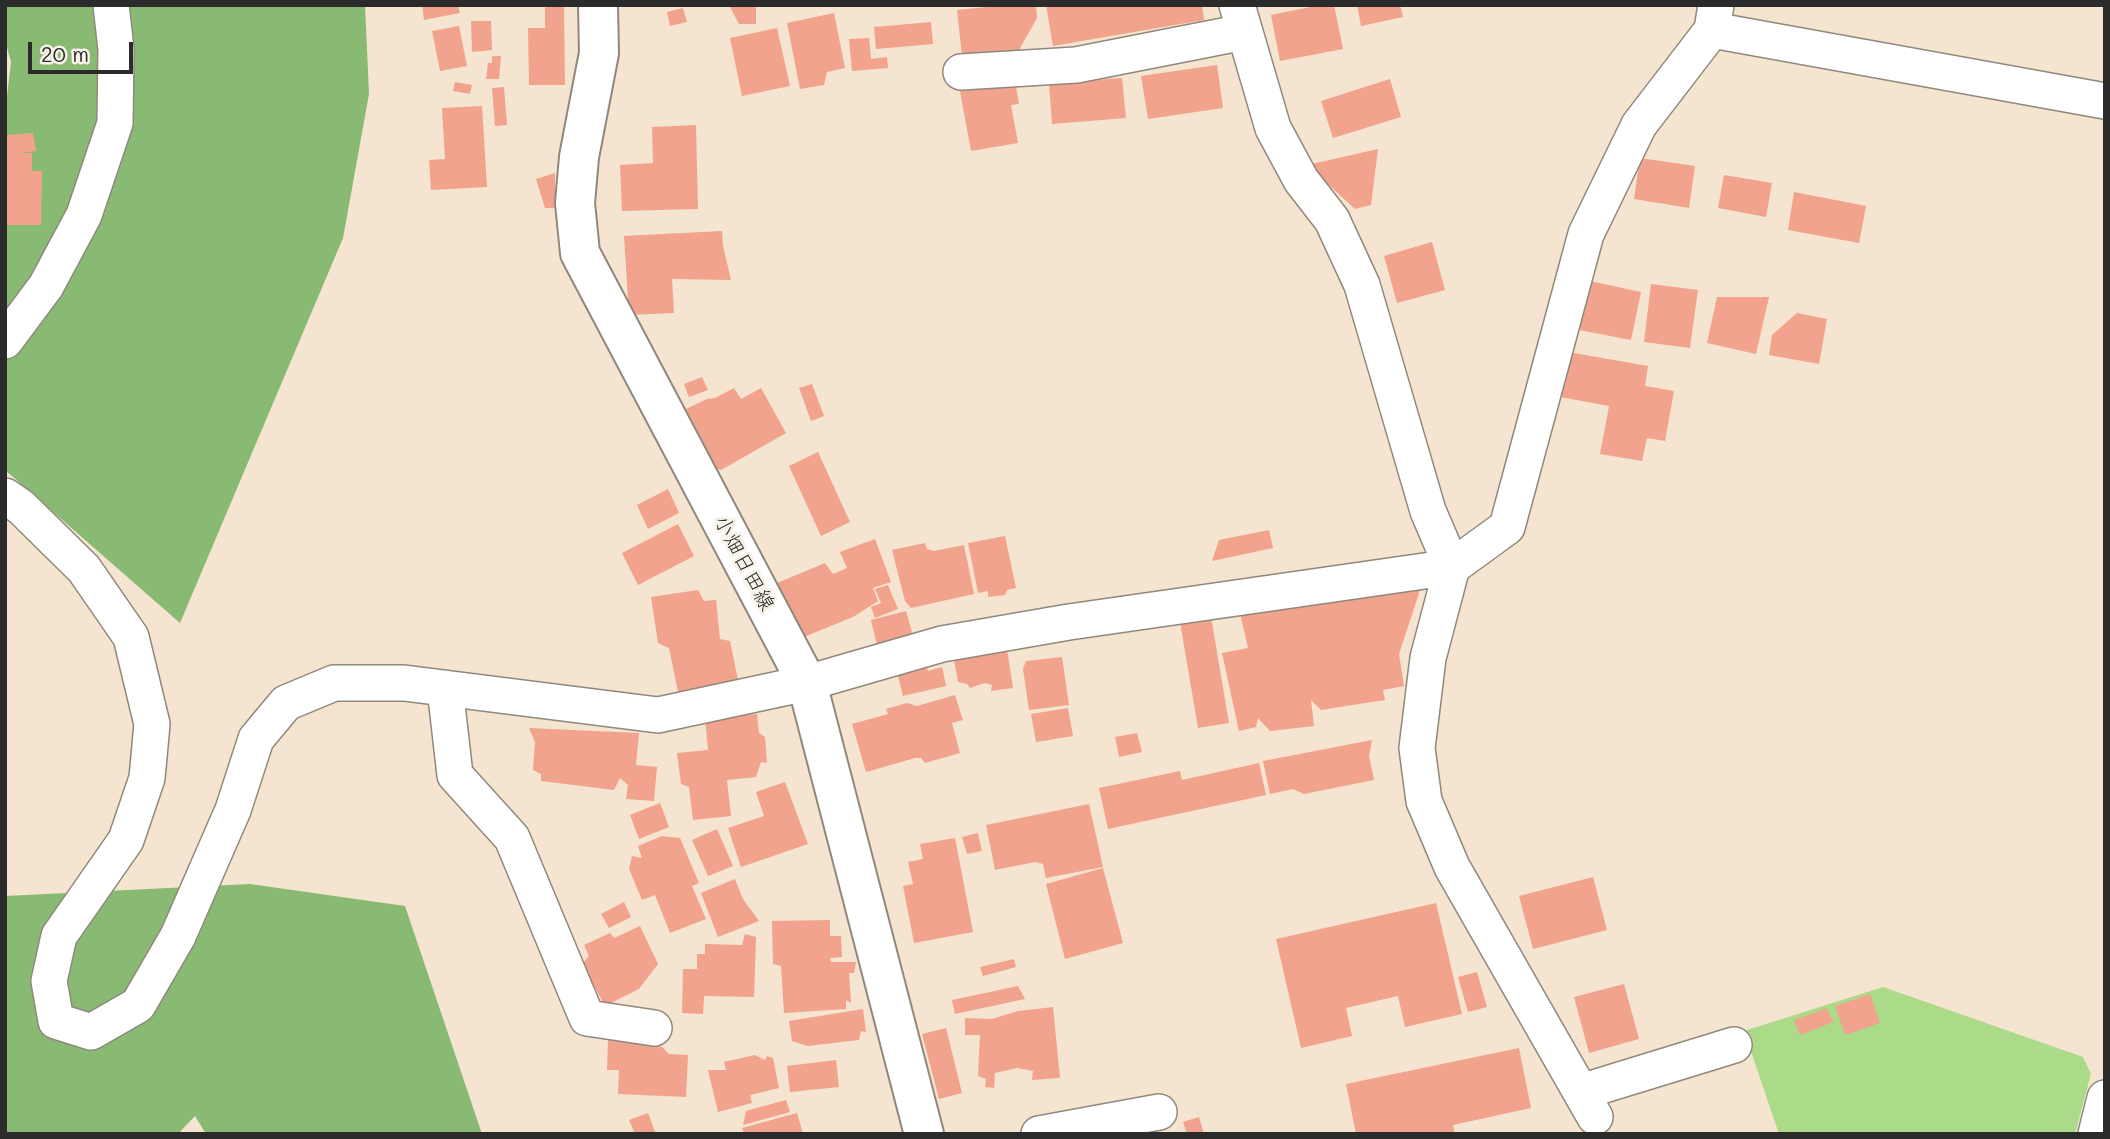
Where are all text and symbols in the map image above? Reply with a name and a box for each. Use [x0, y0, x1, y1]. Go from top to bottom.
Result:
scale bar [32, 28, 136, 72]
text: 20 m [41, 40, 89, 67]
street label: 小畑日田線 [708, 511, 780, 615]

